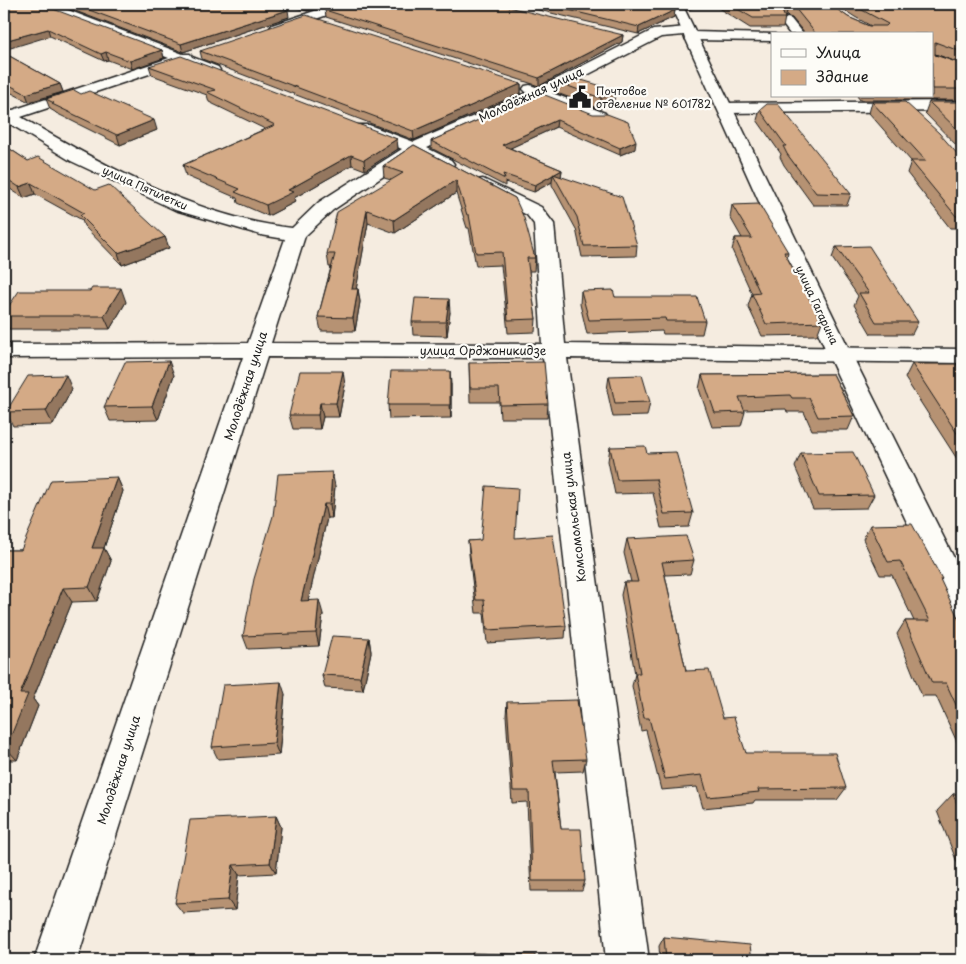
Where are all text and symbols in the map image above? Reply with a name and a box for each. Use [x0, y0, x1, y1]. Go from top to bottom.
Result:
legend [771, 32, 934, 98]
text: Улица [816, 40, 861, 63]
street label: Молодёжная улица [475, 62, 586, 126]
text: Здание [816, 64, 869, 87]
place label: Почтовое отделение № 601782 [596, 82, 711, 112]
public building icon: Почтовое отделение № 601782 [567, 84, 593, 110]
street label: улица Пятилетки [100, 161, 191, 214]
street label: улица Гагарина [792, 262, 843, 347]
street label: Молодёжная улица [219, 328, 271, 443]
street label: улица Орджоникидзе [420, 341, 547, 359]
street label: Комсомольская улица [556, 451, 590, 583]
street label: Молодёжная улица [92, 712, 144, 827]

